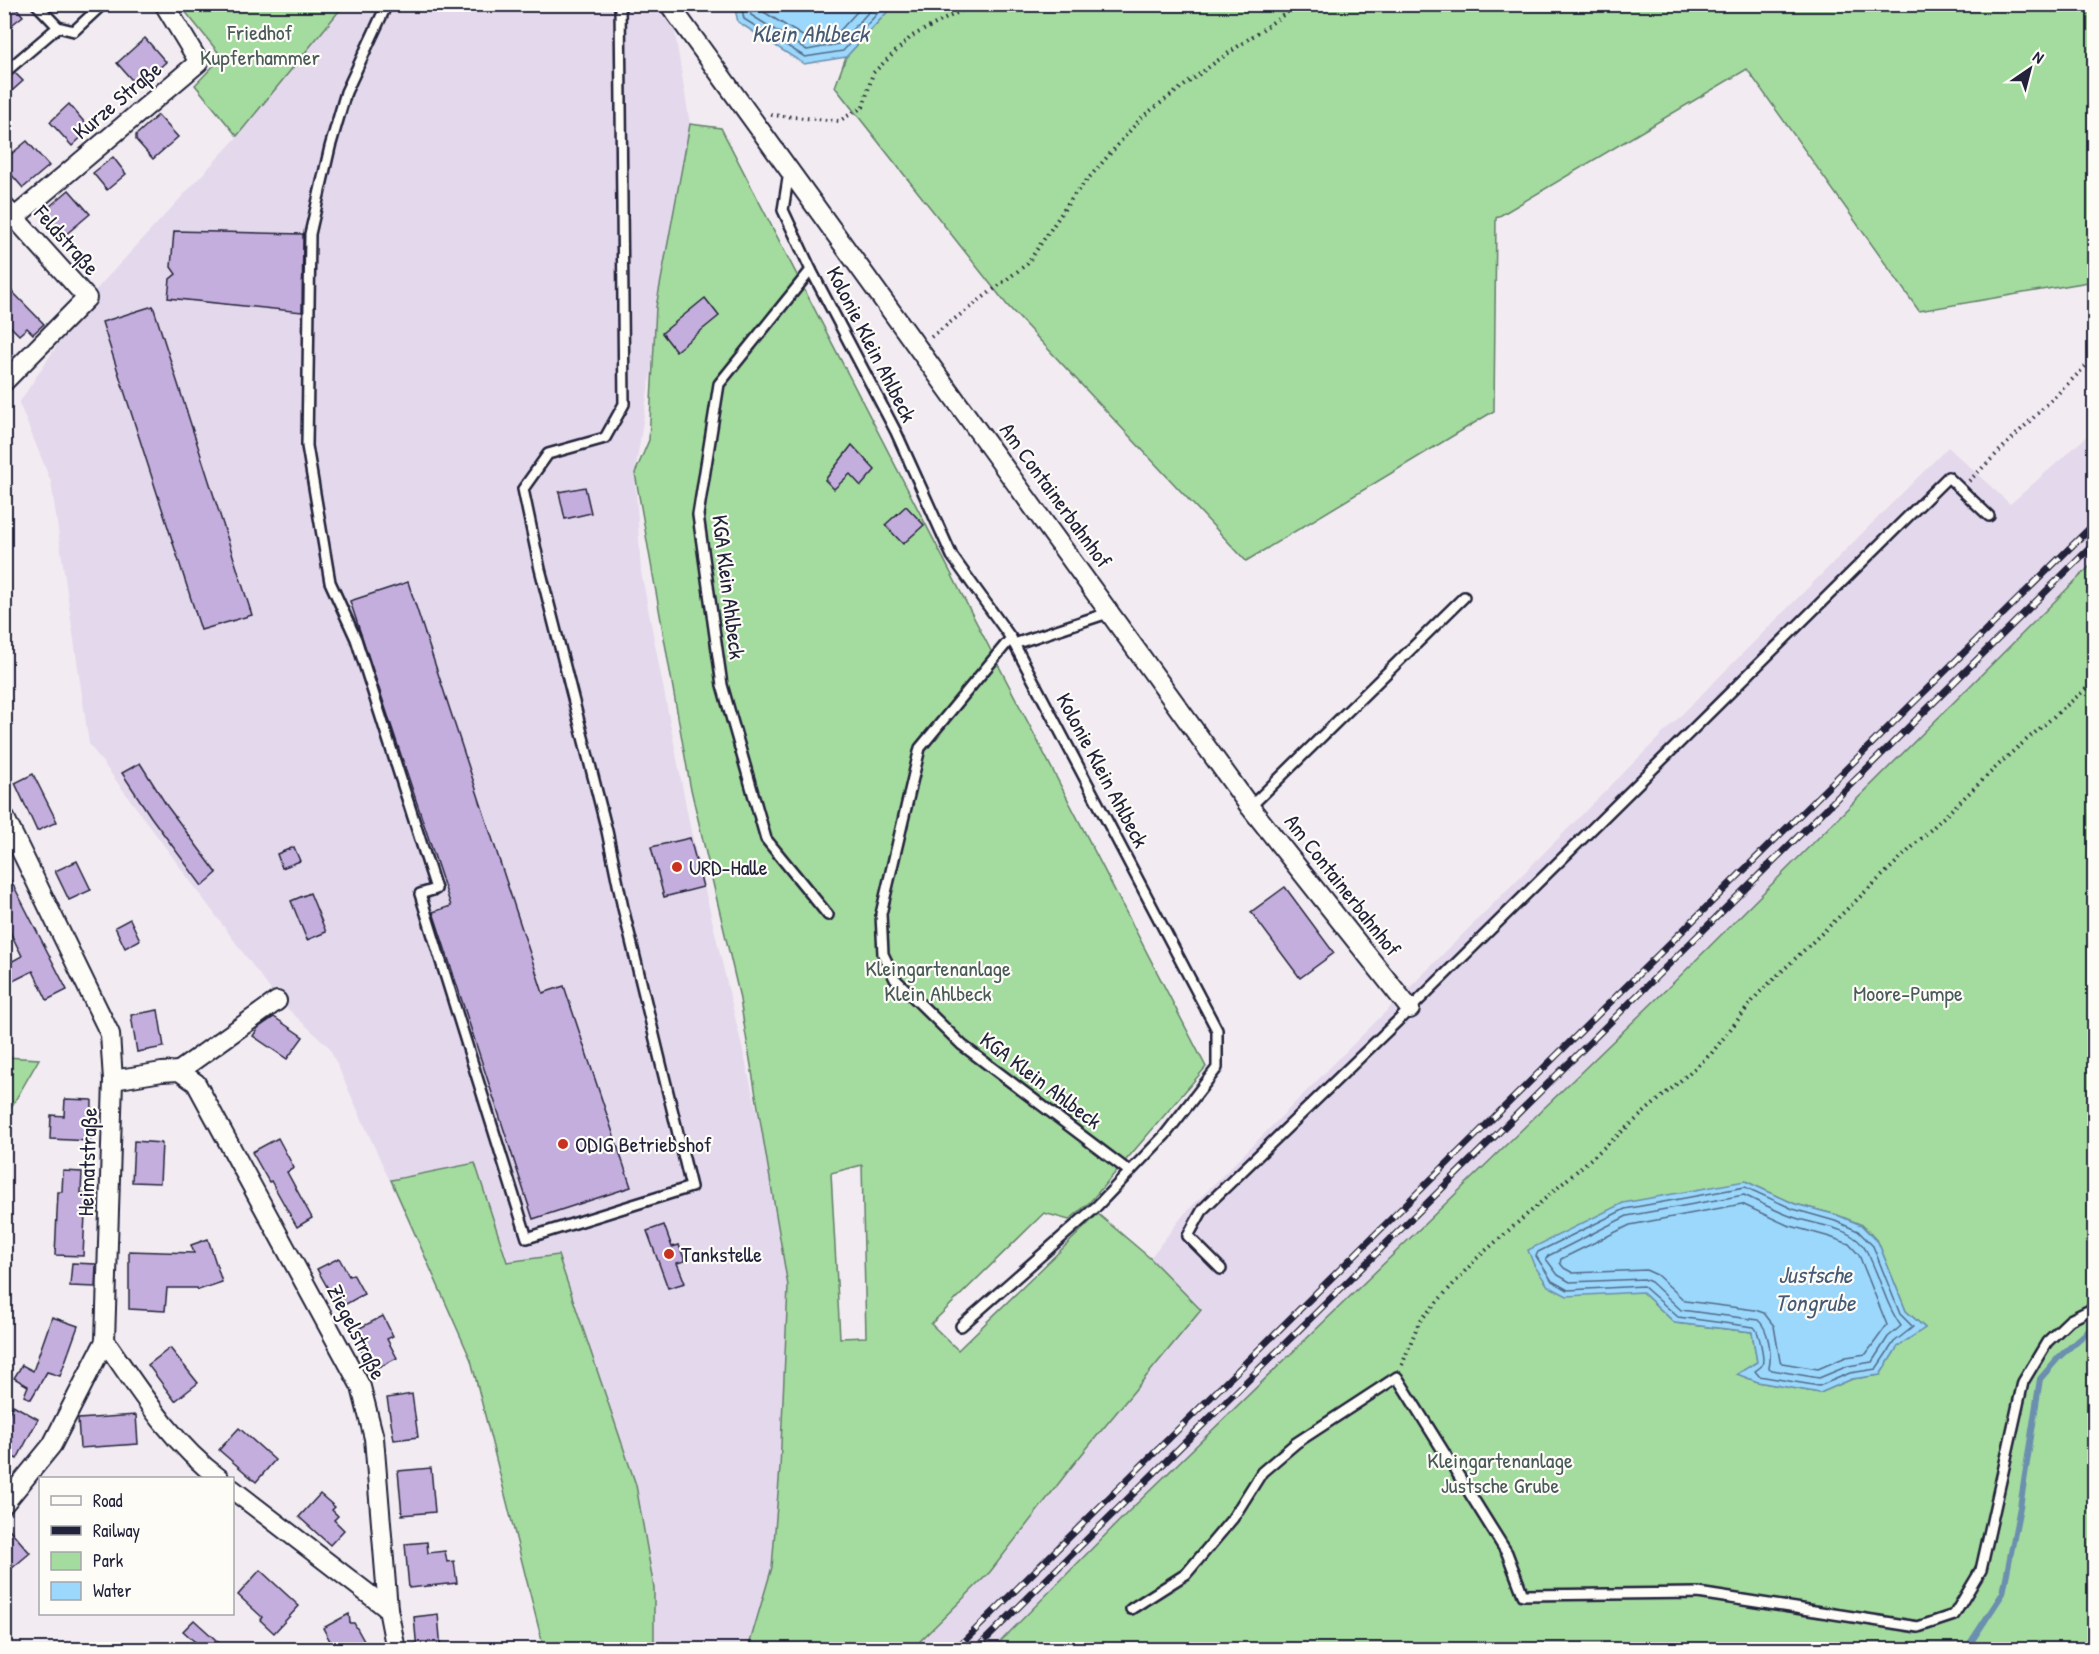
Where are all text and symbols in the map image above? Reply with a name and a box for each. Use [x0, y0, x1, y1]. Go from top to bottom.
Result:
park label: Friedhof Kupferhammer [200, 17, 320, 72]
water label: Klein Ahlbeck [751, 17, 871, 49]
north arrow [2000, 39, 2060, 99]
text: N [2029, 45, 2049, 68]
street label: Kurze Straße [66, 54, 168, 146]
street label: Feldstraße [27, 198, 107, 282]
street label: Kolonie Klein Ahlbeck [820, 261, 924, 427]
street label: Am Containerbahnhof [993, 416, 1119, 574]
street label: KGA Klein Ahlbeck [705, 513, 753, 661]
street label: Kolonie Klein Ahlbeck [1050, 687, 1156, 853]
street label: Am Containerbahnhof [1278, 808, 1408, 962]
place label: URD-Halle [689, 852, 768, 882]
marker: URD-Halle [670, 860, 684, 874]
park label: Kleingartenanlage Klein Ahlbeck [865, 953, 1011, 1008]
park label: Moore-Pumpe [1853, 978, 1963, 1008]
street label: KGA Klein Ahlbeck [974, 1024, 1108, 1136]
street label: Heimatstraße [70, 1107, 104, 1217]
place label: ODIG Betriebshof [575, 1129, 712, 1159]
marker: ODIG Betriebshof [556, 1137, 570, 1151]
place label: Tankstelle [681, 1239, 762, 1269]
marker: Tankstelle [662, 1247, 676, 1261]
water label: Justsche Tongrube [1775, 1258, 1857, 1319]
street label: Ziegelstraße [320, 1279, 394, 1385]
park label: Kleingartenanlage Justsche Grube [1427, 1445, 1573, 1500]
legend [39, 1477, 234, 1615]
text: Road [93, 1488, 123, 1513]
text: Railway [93, 1518, 140, 1543]
text: Park [93, 1548, 124, 1573]
text: Water [93, 1578, 131, 1603]

